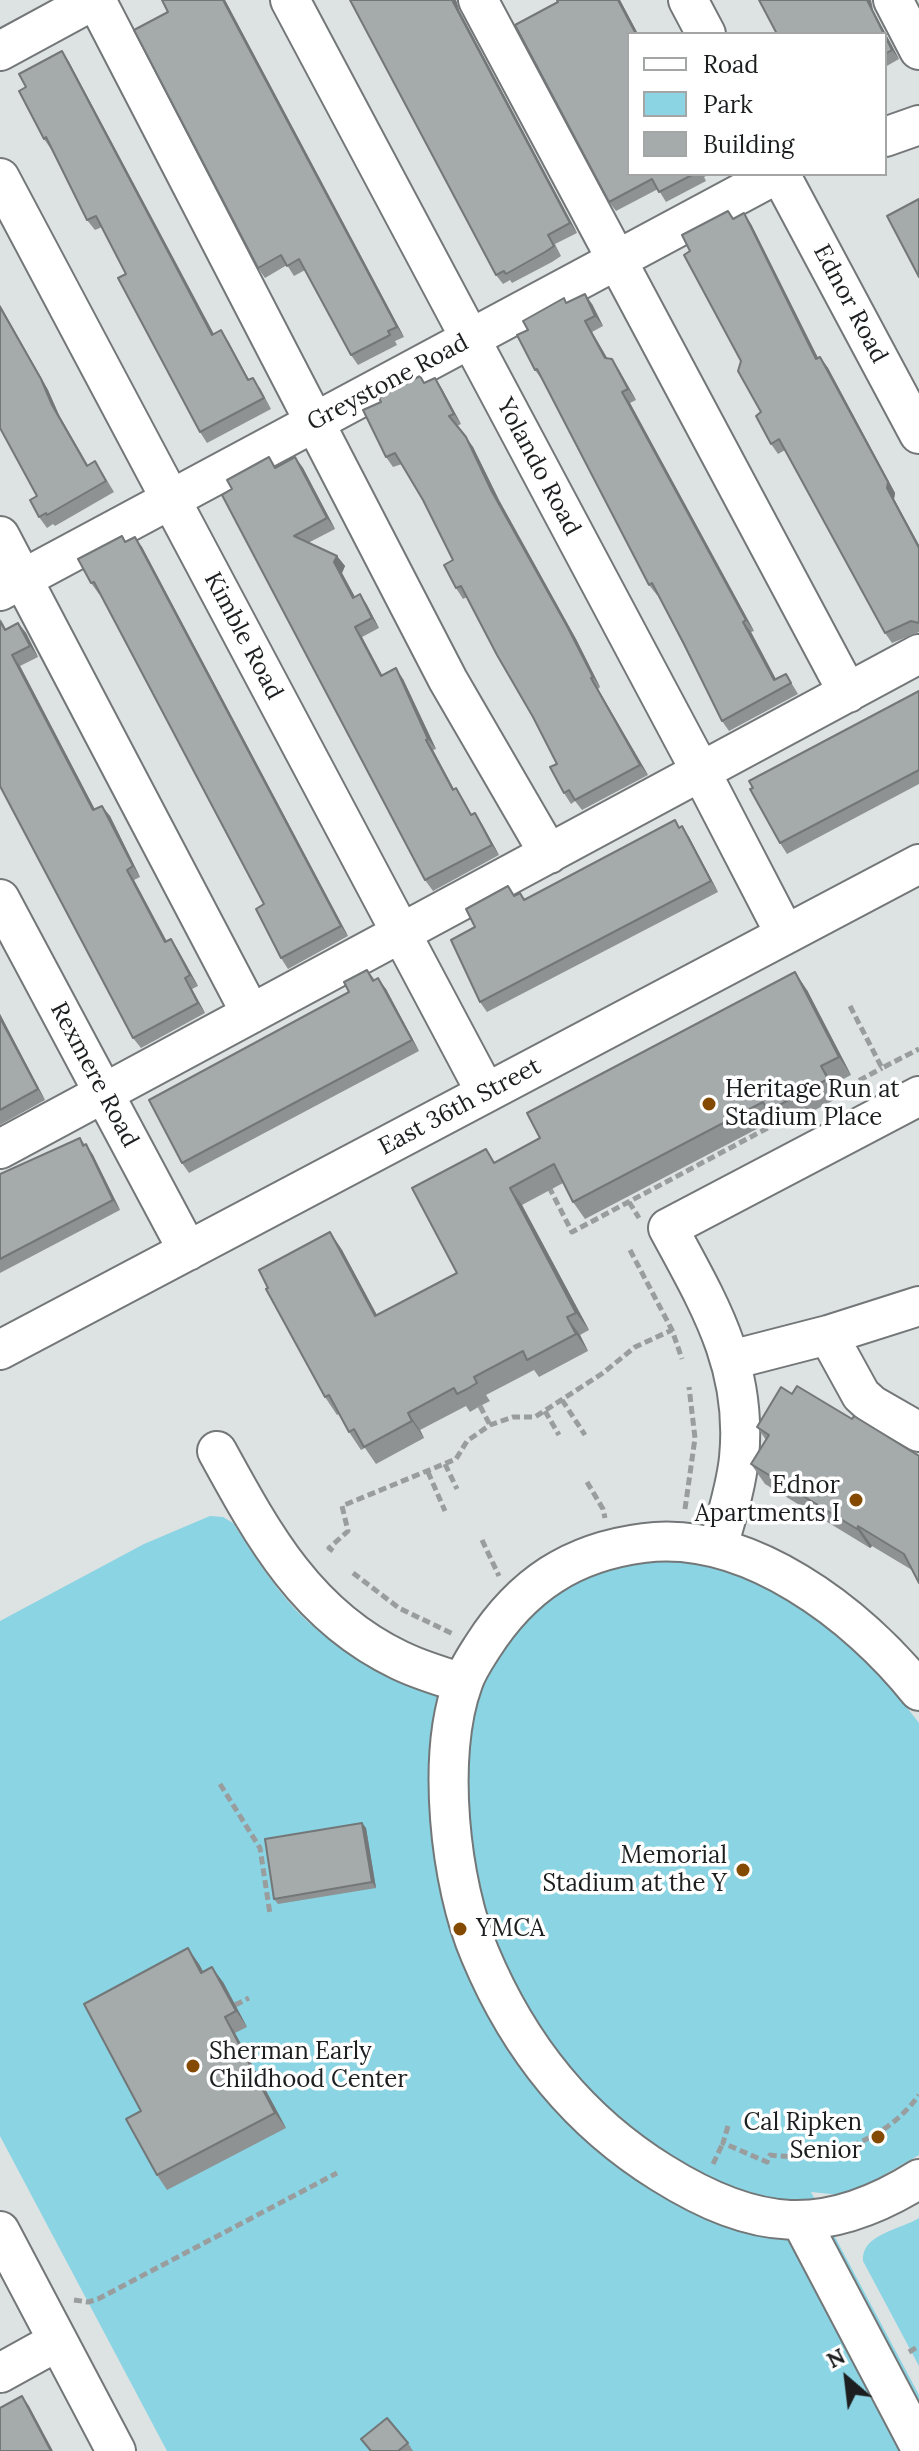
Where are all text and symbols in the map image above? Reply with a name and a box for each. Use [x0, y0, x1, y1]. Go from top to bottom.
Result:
legend [627, 32, 887, 176]
text: Road [703, 49, 759, 80]
text: Park [703, 89, 753, 120]
text: Building [703, 129, 794, 160]
street label: Ednor Road [807, 240, 893, 368]
street label: Greystone Road [303, 328, 473, 438]
street label: Yolando Road [490, 393, 586, 541]
street label: Kimble Road [197, 567, 289, 705]
street label: Rexmere Road [44, 998, 144, 1152]
street label: East 36th Street [374, 1052, 546, 1162]
place label: Heritage Run at Stadium Place [725, 1076, 900, 1132]
marker: Heritage Run at Stadium Place [700, 1095, 718, 1113]
place label: Ednor Apartments I [695, 1472, 840, 1528]
marker: Ednor Apartments I [847, 1491, 865, 1509]
place label: Memorial Stadium at the Y [543, 1842, 727, 1898]
marker: Memorial Stadium at the Y [734, 1861, 752, 1879]
place label: YMCA [476, 1915, 545, 1943]
marker: YMCA [451, 1920, 469, 1938]
place label: Sherman Early Childhood Center [209, 2038, 408, 2094]
marker: Sherman Early Childhood Center [184, 2057, 202, 2075]
place label: Cal Ripken Senior [744, 2109, 862, 2165]
marker: Cal Ripken Senior [869, 2128, 887, 2146]
north arrow [807, 2339, 887, 2419]
text: N [822, 2341, 850, 2374]

